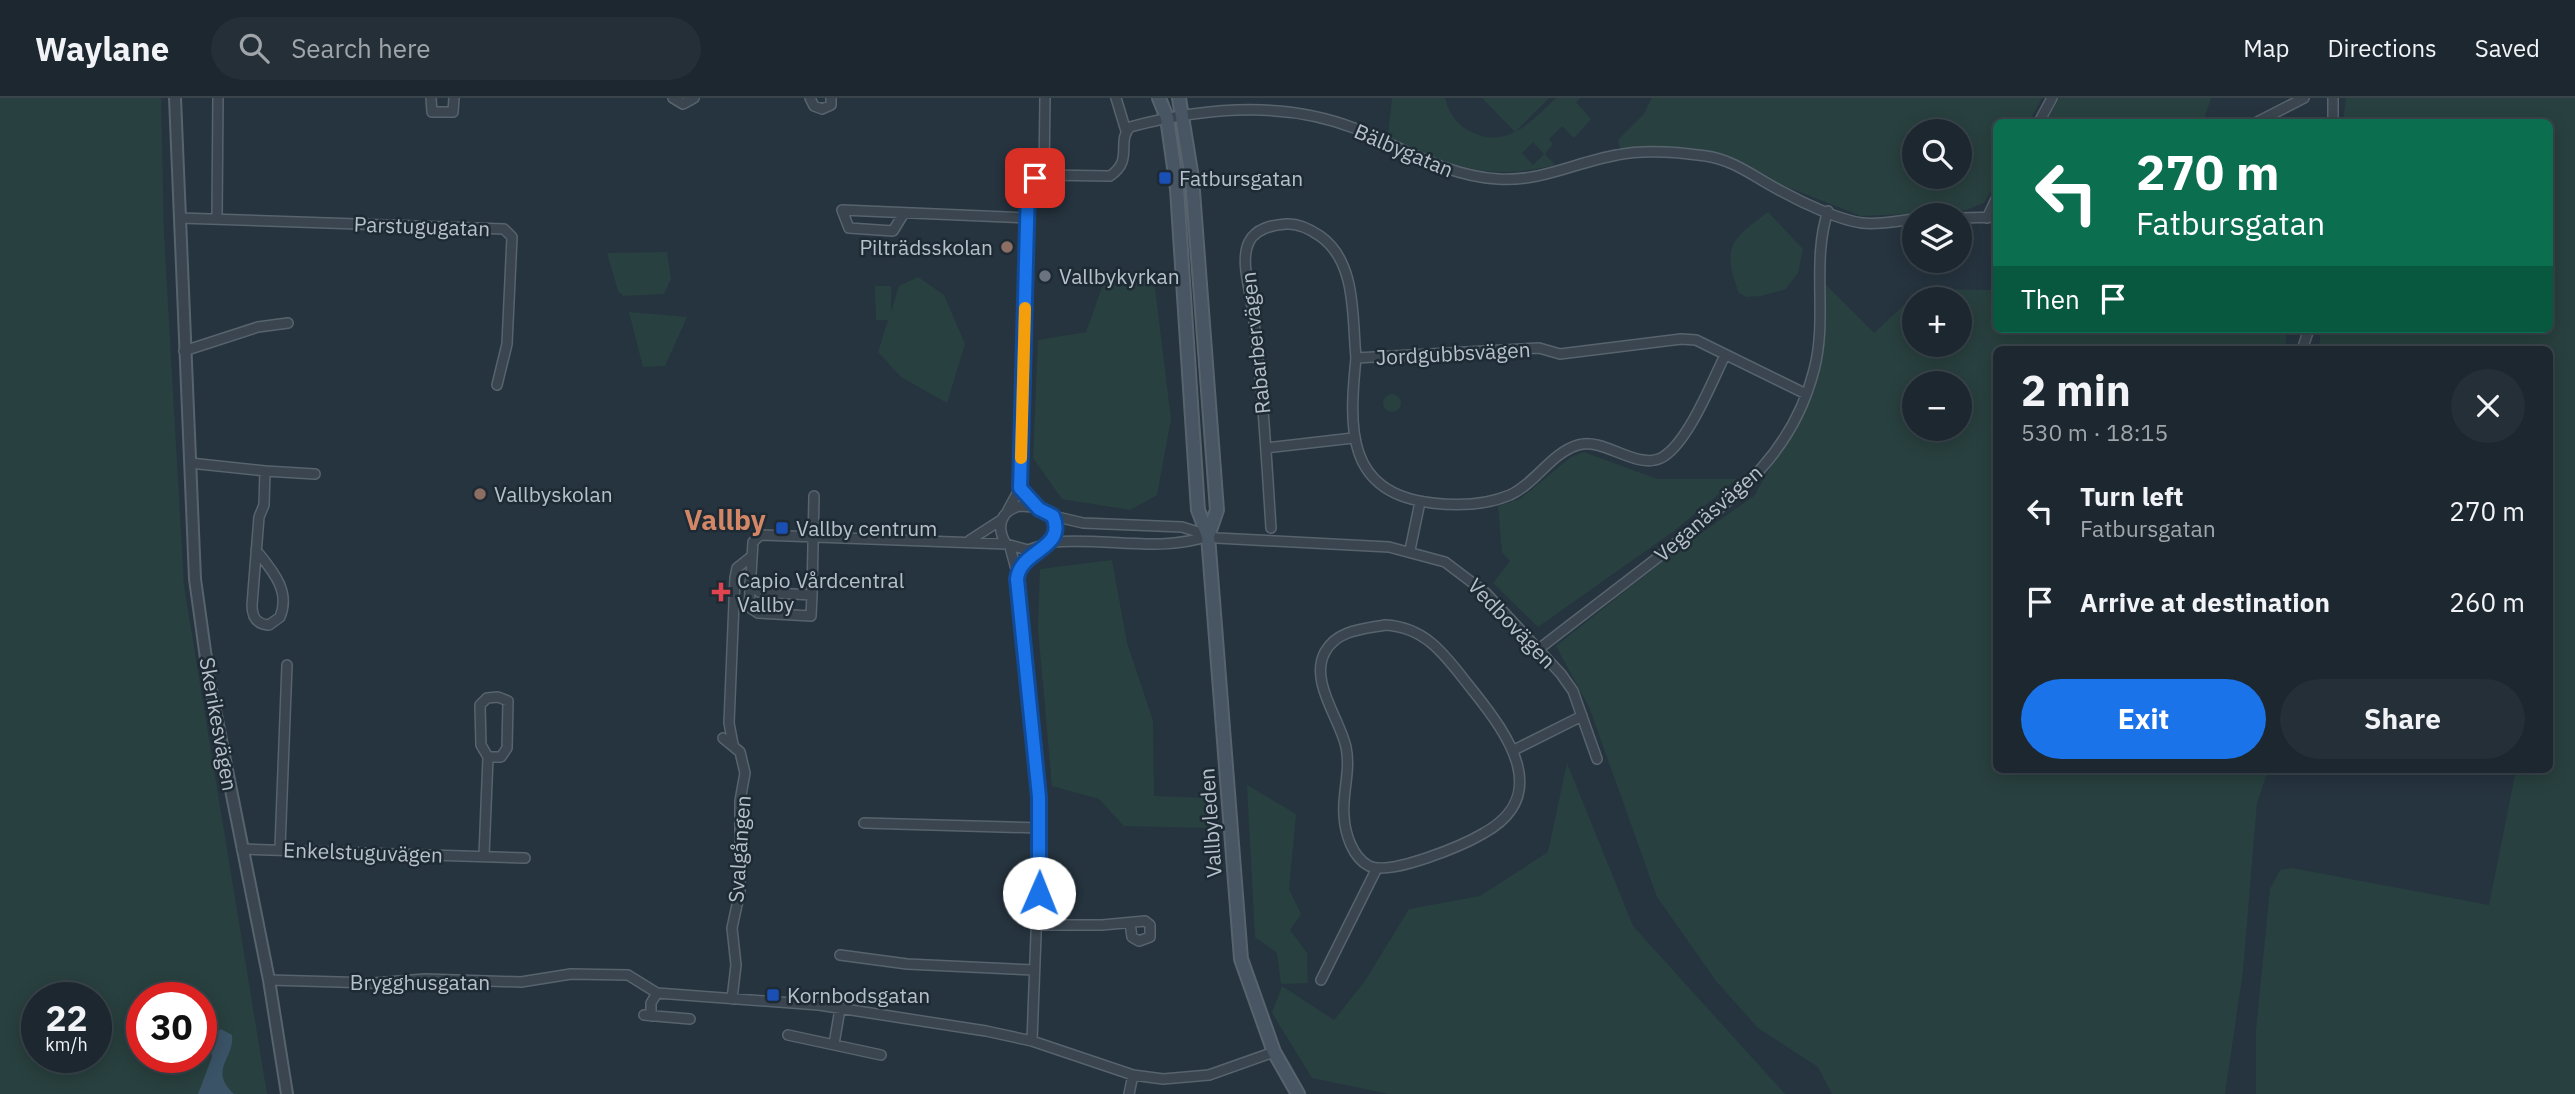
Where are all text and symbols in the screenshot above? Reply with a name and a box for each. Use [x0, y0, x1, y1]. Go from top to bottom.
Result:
search box [211, 17, 701, 80]
text: Waylane [35, 27, 169, 70]
icon: search [235, 29, 273, 67]
text: Search here [291, 31, 431, 65]
text: Map [2243, 32, 2289, 64]
text: Directions [2327, 32, 2437, 64]
text: Saved [2475, 32, 2540, 64]
street label: Bälbygatan [1350, 117, 1458, 183]
map controls [1902, 119, 1972, 441]
button: search [1902, 119, 1972, 189]
text: 270 m [2136, 140, 2280, 203]
icon: left [2021, 147, 2112, 238]
pin [1005, 148, 1065, 208]
icon: arrive [1016, 159, 1054, 197]
place label: Fatbursgatan [1179, 164, 1303, 192]
marker: Fatbursgatan [1157, 170, 1173, 186]
text: Fatbursgatan [2136, 202, 2325, 244]
button: layers [1902, 203, 1972, 273]
street label: Parstugugatan [353, 210, 491, 242]
place label: Pilträdsskolan [859, 233, 993, 261]
marker: Pilträdsskolan [999, 239, 1015, 255]
place label: Vallbykyrkan [1059, 262, 1180, 290]
marker: Vallbykyrkan [1037, 268, 1053, 284]
street label: Rabarbervägen [1234, 270, 1276, 416]
icon: arrive [2094, 280, 2132, 318]
text: Then [2021, 282, 2080, 316]
button: + [1902, 287, 1972, 357]
street label: Jordgubbsvägen [1375, 335, 1531, 371]
text: 2 min [2021, 363, 2131, 418]
button: close [2451, 369, 2525, 443]
button: − [1902, 371, 1972, 441]
text: 530 m · 18:15 [2021, 417, 2168, 447]
street label: Veganäsvägen [1648, 458, 1768, 568]
text: Turn left [2080, 479, 2183, 513]
place label: Vallbyskolan [494, 480, 613, 508]
marker: Vallbyskolan [472, 486, 488, 502]
icon: left [2021, 492, 2059, 530]
text: 270 m [2449, 494, 2525, 528]
district label: Vallby [684, 501, 766, 538]
text: Fatbursgatan [2080, 513, 2216, 543]
place label: Vallby centrum [796, 514, 937, 542]
marker: Vallby centrum [774, 520, 790, 536]
place label: Capio Vårdcentral Vallby [737, 566, 905, 618]
street label: Vedbovägen [1462, 572, 1562, 674]
marker: Capio Vårdcentral Vallby [711, 582, 731, 602]
icon: arrive [2021, 583, 2059, 621]
text: Arrive at destination [2080, 585, 2330, 619]
text: 260 m [2449, 585, 2525, 619]
street label: Skerikesvägen [193, 655, 245, 793]
button: Exit [2021, 679, 2266, 759]
button: Share [2280, 679, 2525, 759]
street label: Vallbyleden [1192, 767, 1228, 879]
street label: Svalgången [721, 794, 757, 904]
street label: Enkelstuguvägen [282, 835, 444, 869]
position arrow [1002, 856, 1076, 930]
street label: Brygghusgatan [350, 968, 490, 996]
place label: Kornbodsgatan [787, 981, 930, 1009]
speed limit sign: 30 [126, 982, 217, 1073]
marker: Kornbodsgatan [765, 987, 781, 1003]
text: 22 [45, 995, 88, 1041]
text: km/h [45, 1033, 88, 1056]

